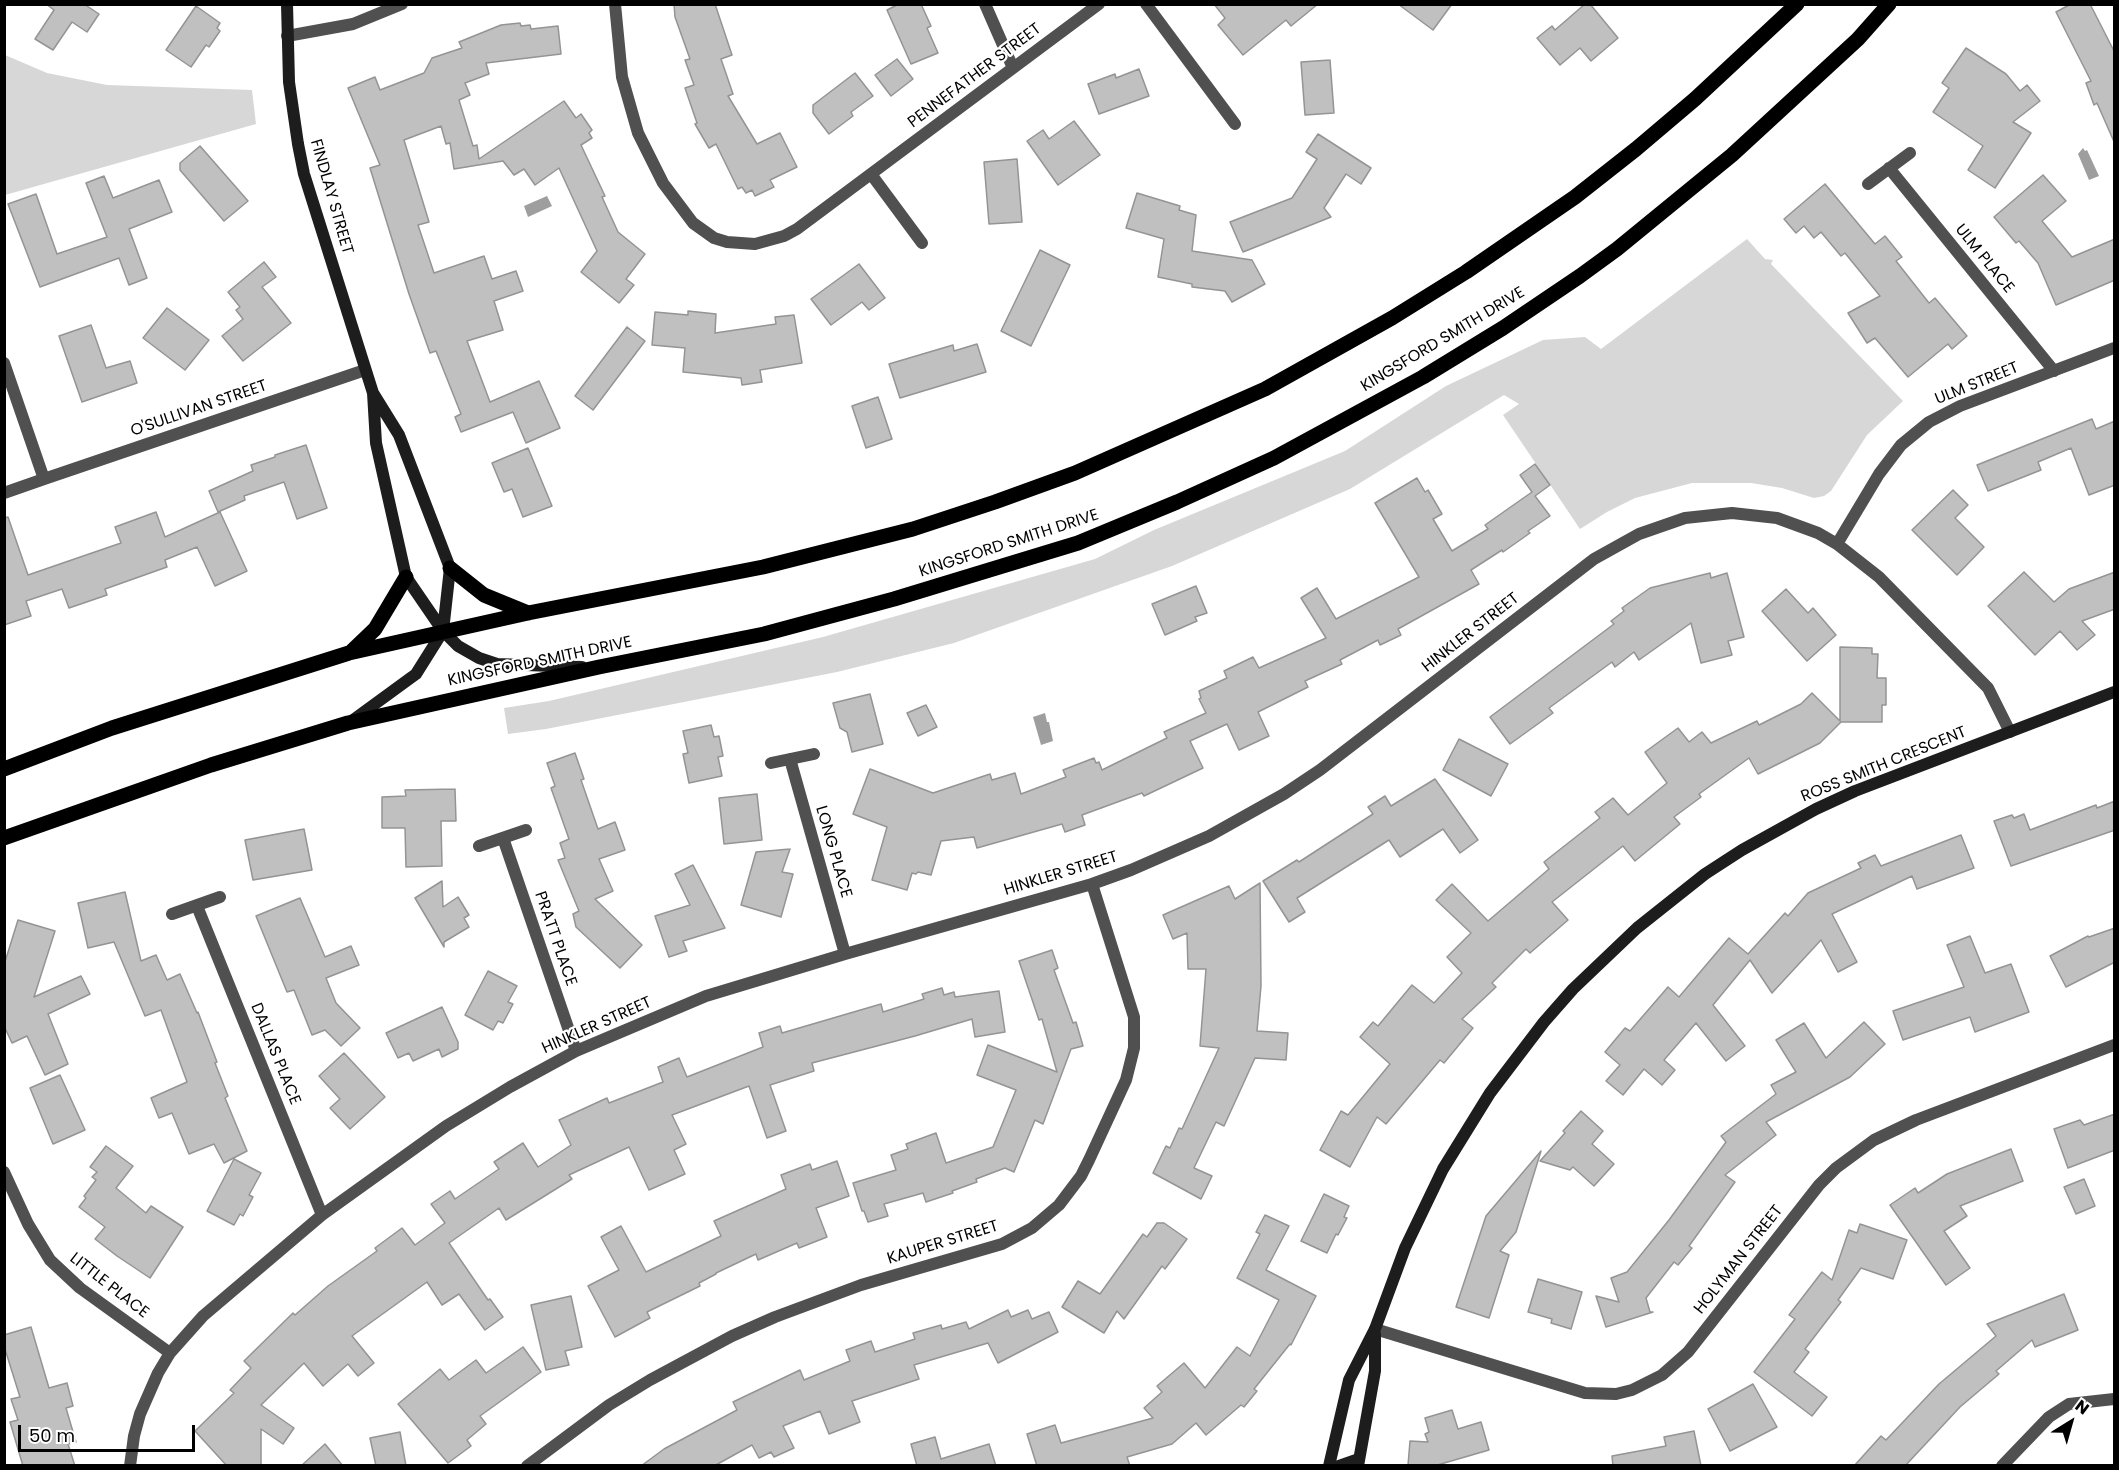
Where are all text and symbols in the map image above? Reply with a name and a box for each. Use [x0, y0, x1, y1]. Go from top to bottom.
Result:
street label: PENNEFATHER STREET [905, 20, 1045, 132]
street label: FINDLAY STREET [305, 137, 357, 257]
street label: ULM PLACE [1950, 221, 2018, 297]
street label: KINGSFORD SMITH DRIVE [1358, 283, 1528, 397]
street label: ULM STREET [1932, 359, 2022, 409]
street label: O'SULLIVAN STREET [128, 377, 270, 441]
street label: KINGSFORD SMITH DRIVE [917, 506, 1101, 582]
street label: HINKLER STREET [1419, 589, 1523, 677]
street label: KINGSFORD SMITH DRIVE [446, 633, 634, 691]
street label: ROSS SMITH CRESCENT [1799, 723, 1969, 807]
street label: LONG PLACE [811, 804, 855, 900]
street label: HINKLER STREET [1002, 848, 1120, 900]
street label: PRATT PLACE [530, 889, 580, 989]
street label: HINKLER STREET [539, 993, 655, 1059]
street label: DALLAS PLACE [246, 1000, 304, 1108]
street label: HOLYMAN STREET [1691, 1202, 1787, 1318]
street label: KAUPER STREET [885, 1217, 1001, 1269]
street label: LITTLE PLACE [66, 1249, 152, 1323]
north arrow [2041, 1392, 2101, 1452]
text: N [2070, 1394, 2094, 1420]
scale bar [21, 1413, 198, 1451]
text: 50 m [29, 1423, 75, 1448]

